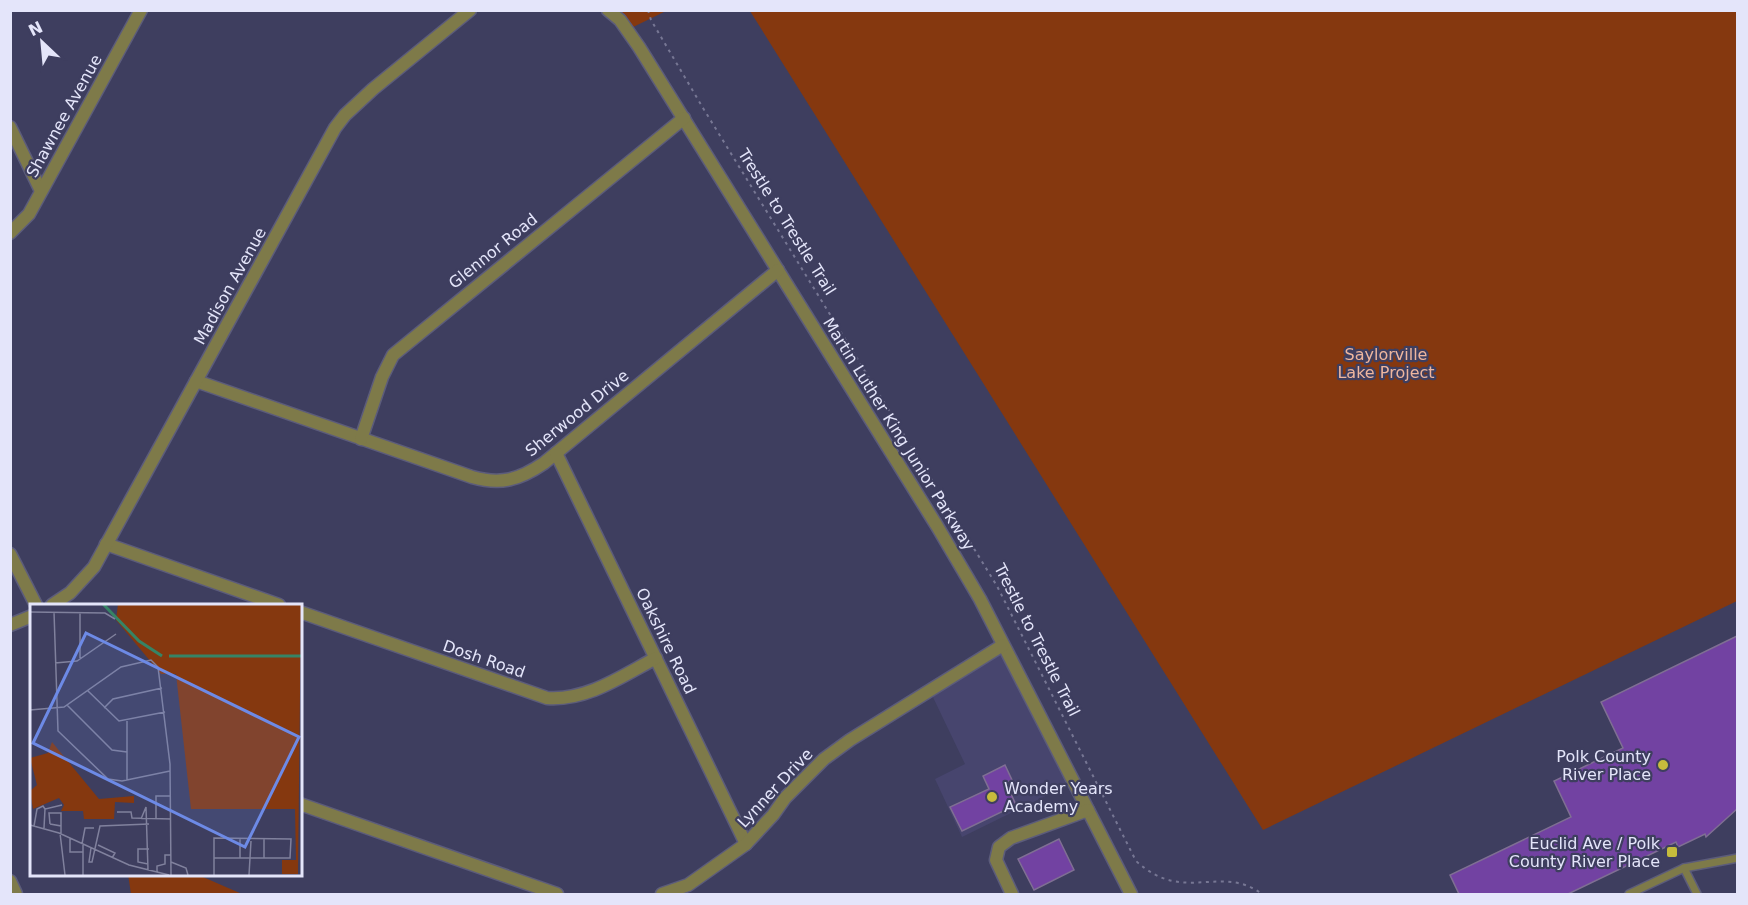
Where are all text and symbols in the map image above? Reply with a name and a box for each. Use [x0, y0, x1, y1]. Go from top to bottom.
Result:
north arrow [12, 12, 72, 72]
text: N [25, 17, 46, 40]
street label: Shawnee Avenue [22, 51, 106, 181]
street label: Trestle to Trestle Trail [734, 145, 840, 299]
street label: Glennor Road [445, 209, 541, 293]
street label: Madison Avenue [190, 224, 270, 348]
street label: Martin Luther King Junior Parkway [819, 314, 979, 554]
park label: Saylorville Lake Project [1337, 345, 1435, 382]
street label: Sherwood Drive [522, 366, 632, 460]
street label: Trestle to Trestle Trail [990, 560, 1084, 720]
street label: Oakshire Road [632, 585, 700, 697]
inset map [30, 604, 302, 875]
street label: Dosh Road [440, 636, 528, 682]
street label: Lynner Drive [733, 744, 817, 832]
place label: Polk County River Place [1556, 747, 1651, 784]
marker: Polk County River Place [1656, 758, 1670, 772]
place label: Wonder Years Academy [1004, 779, 1113, 816]
marker: Wonder Years Academy [985, 790, 999, 804]
place label: Euclid Ave / Polk County River Place [1509, 834, 1661, 871]
marker: Euclid Ave / Polk County River Place [1665, 845, 1679, 859]

